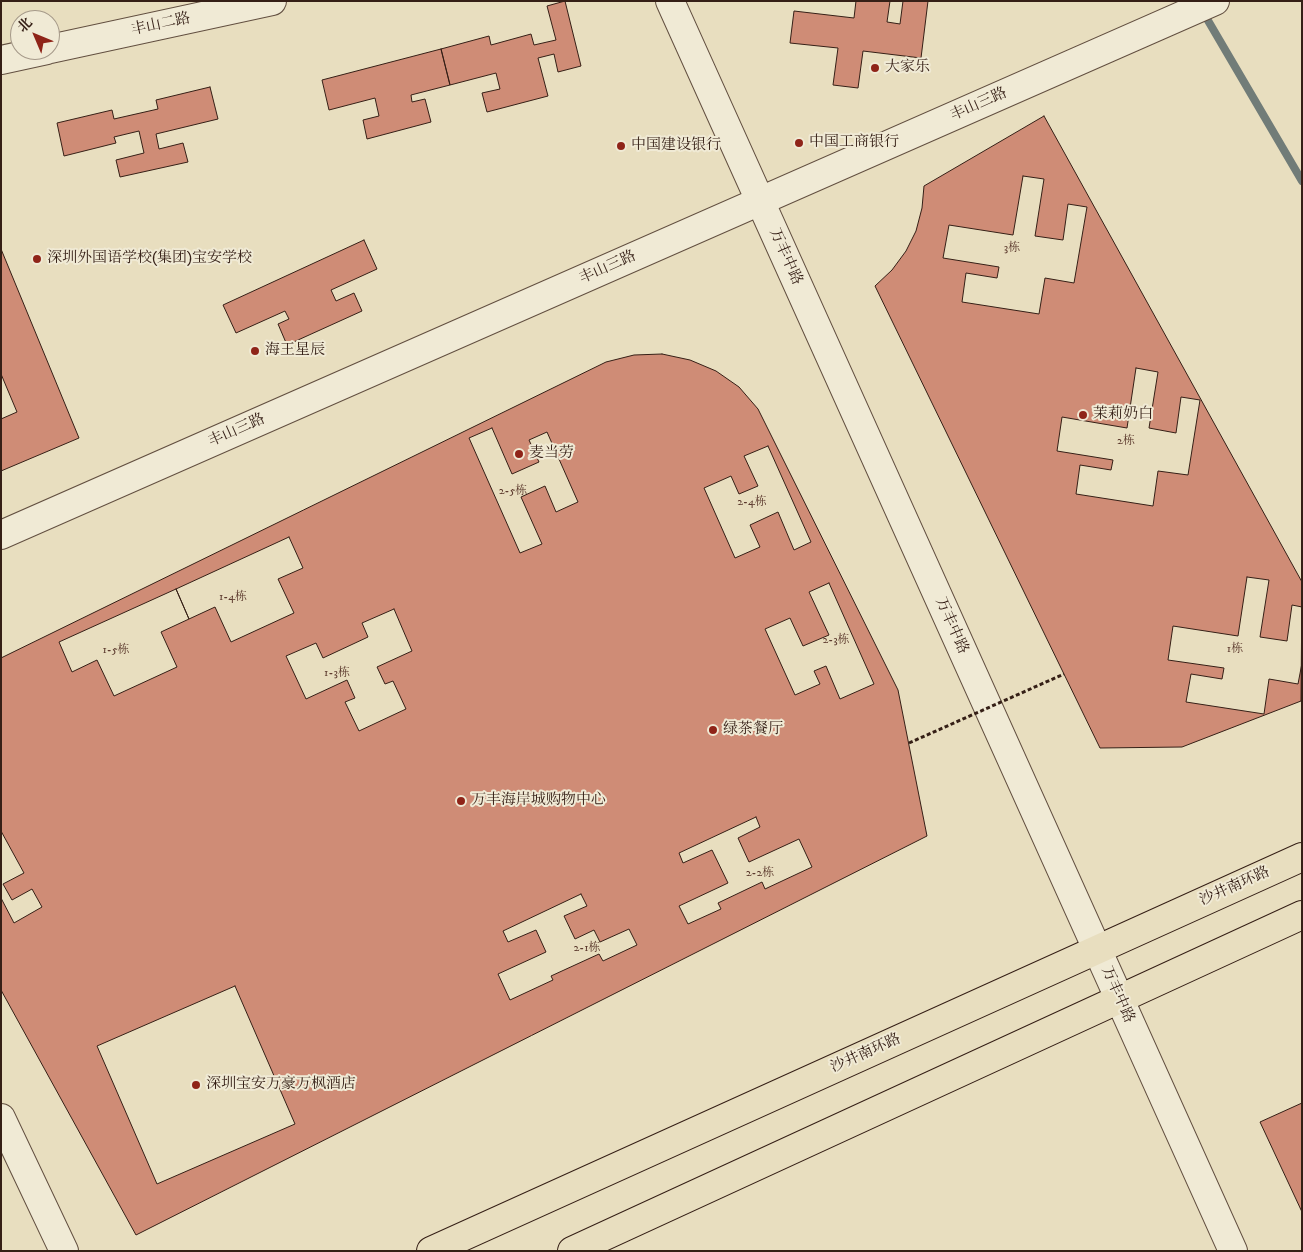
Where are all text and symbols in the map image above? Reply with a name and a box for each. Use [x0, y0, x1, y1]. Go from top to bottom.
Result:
north arrow [10, 10, 60, 60]
street label: 丰山二路 [130, 10, 192, 40]
text: 北 [14, 14, 36, 36]
place label: 大家乐 [885, 59, 930, 77]
marker: 大家乐 [869, 62, 881, 74]
street label: 丰山三路 [948, 85, 1010, 125]
place label: 中国工商银行 [809, 134, 899, 152]
place label: 中国建设银行 [631, 137, 721, 155]
marker: 中国工商银行 [793, 137, 805, 149]
marker: 中国建设银行 [615, 140, 627, 152]
street label: 万丰中路 [765, 226, 805, 288]
house number: 3栋 [1004, 242, 1020, 256]
street label: 丰山三路 [577, 248, 639, 288]
place label: 深圳外国语学校(集团)宝安学校 [47, 250, 252, 268]
marker: 深圳外国语学校(集团)宝安学校 [31, 253, 43, 265]
place label: 海王星辰 [265, 342, 325, 360]
marker: 海王星辰 [249, 345, 261, 357]
place label: 茉莉奶白 [1093, 406, 1153, 424]
marker: 茉莉奶白 [1077, 409, 1089, 421]
street label: 丰山三路 [206, 411, 268, 451]
house number: 2栋 [1117, 435, 1135, 449]
place label: 麦当劳 [529, 445, 574, 463]
marker: 麦当劳 [513, 448, 525, 460]
house number: 2-5栋 [499, 485, 527, 499]
house number: 2-4栋 [737, 496, 767, 510]
house number: 1-4栋 [219, 591, 247, 605]
street label: 万丰中路 [931, 595, 971, 657]
house number: 2-3栋 [822, 634, 850, 648]
house number: 1栋 [1227, 643, 1243, 657]
house number: 1-5栋 [102, 644, 130, 658]
house number: 1-3栋 [324, 667, 350, 681]
place label: 绿茶餐厅 [723, 721, 783, 739]
marker: 绿茶餐厅 [707, 724, 719, 736]
place label: 万丰海岸城购物中心 [471, 792, 606, 810]
marker: 万丰海岸城购物中心 [455, 795, 467, 807]
street label: 沙井南环路 [1197, 864, 1273, 910]
house number: 2-2栋 [746, 867, 774, 881]
house number: 2-1栋 [573, 942, 601, 956]
street label: 万丰中路 [1097, 964, 1137, 1026]
street label: 沙井南环路 [828, 1031, 904, 1077]
place label: 深圳宝安万豪万枫酒店 [206, 1076, 356, 1094]
marker: 深圳宝安万豪万枫酒店 [190, 1079, 202, 1091]

